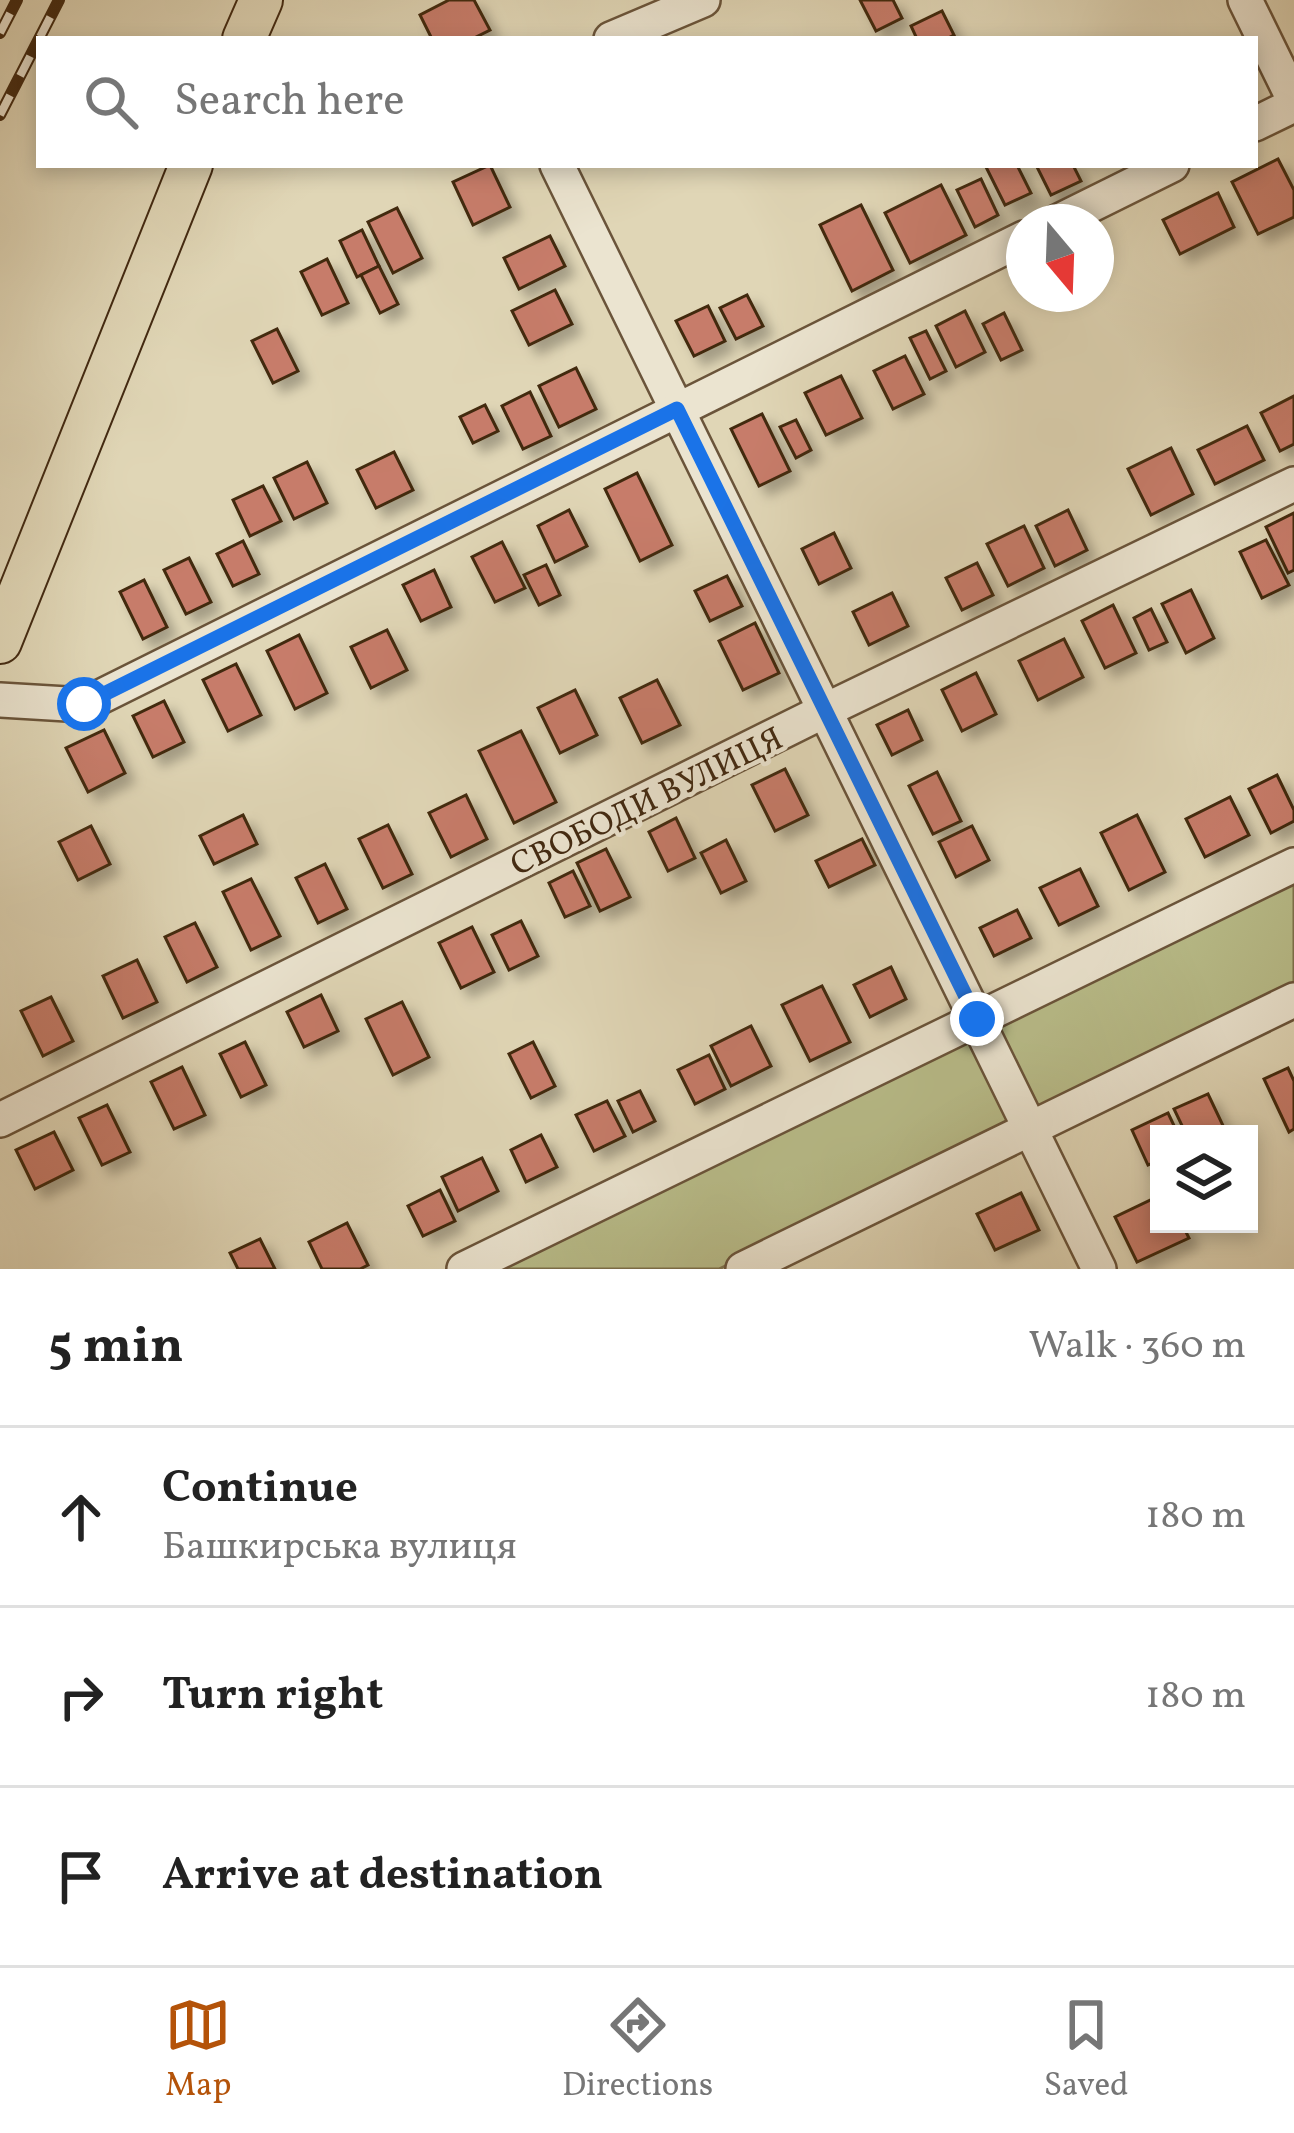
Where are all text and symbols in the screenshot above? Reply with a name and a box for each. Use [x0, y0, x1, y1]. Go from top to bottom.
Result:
search box [36, 36, 1258, 168]
icon: search [78, 69, 144, 135]
text: Search here [174, 71, 405, 134]
north arrow [1006, 204, 1114, 312]
route start [57, 677, 111, 731]
street label: СВОБОДИ ВУЛИЦЯ [504, 718, 792, 890]
route end [950, 992, 1004, 1046]
map controls [1150, 1125, 1258, 1233]
button: layers [1150, 1125, 1258, 1233]
text: 5 min [48, 1312, 184, 1383]
text: Walk · 360 m [1029, 1320, 1246, 1374]
text: Continue [162, 1458, 358, 1521]
icon: ahead [48, 1484, 114, 1550]
text: 180 m [1145, 1490, 1246, 1544]
text: Башкирська вулиця [162, 1521, 517, 1575]
icon: right [48, 1664, 114, 1730]
text: Turn right [162, 1665, 383, 1728]
text: 180 m [1145, 1670, 1246, 1724]
icon: arrive [48, 1844, 114, 1910]
text: Arrive at destination [162, 1845, 603, 1908]
tab: Map [165, 1992, 231, 2110]
tab: Directions [562, 1992, 713, 2110]
tab: Saved [1044, 1992, 1129, 2110]

